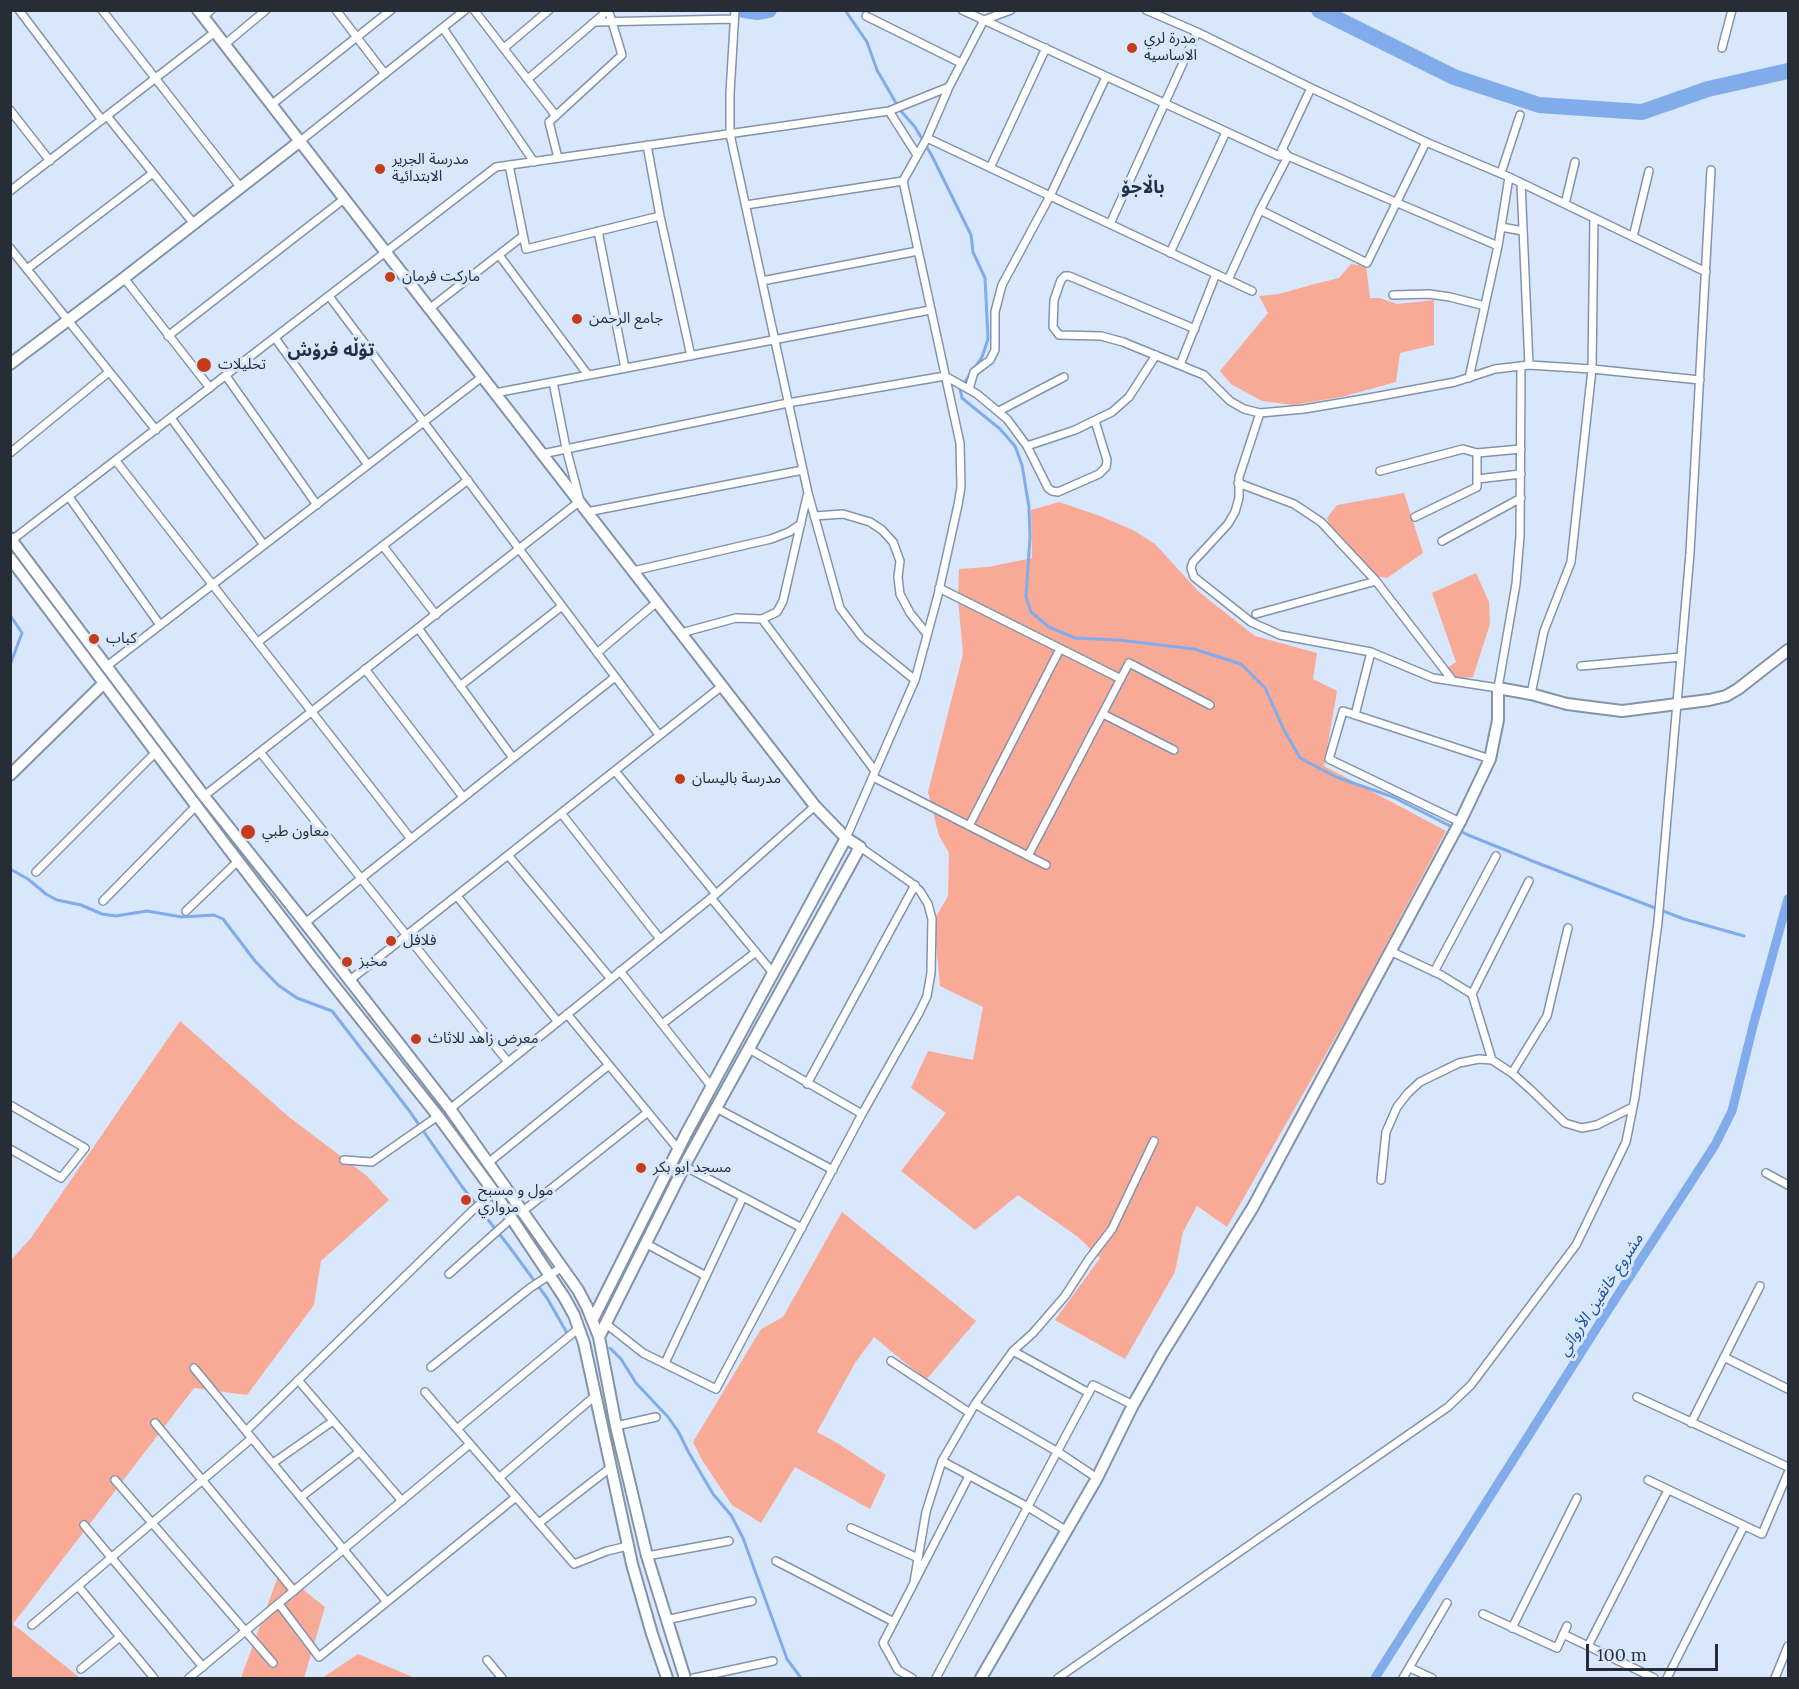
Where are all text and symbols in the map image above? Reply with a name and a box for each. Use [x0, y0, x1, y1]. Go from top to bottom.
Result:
place label: مدرة لري الاساسیه [1144, 30, 1197, 65]
marker: مدرة لري الاساسیه [1125, 41, 1139, 55]
place label: مدرسة الجرير الابتدائية [392, 151, 469, 186]
marker: مدرسة الجرير الابتدائية [373, 162, 387, 176]
district label: باڵاجۆ [1121, 177, 1165, 199]
place label: مارکت فرمان [402, 268, 480, 286]
marker: مارکت فرمان [383, 270, 397, 284]
place label: جامع الرحمن [589, 310, 663, 328]
marker: جامع الرحمن [570, 312, 584, 326]
district label: تۆڵە فرۆش [288, 340, 374, 362]
marker: تحلیلات [195, 356, 213, 374]
place label: تحلیلات [218, 356, 266, 374]
place label: كباب [106, 630, 137, 648]
marker: كباب [87, 632, 101, 646]
place label: مدرسة بالیسان [692, 770, 781, 788]
marker: مدرسة بالیسان [673, 772, 687, 786]
marker: معاون طبي [239, 823, 257, 841]
place label: معاون طبي [262, 823, 329, 841]
place label: فلافل [403, 932, 436, 950]
marker: فلافل [384, 934, 398, 948]
place label: مخبز [359, 953, 388, 971]
marker: مخبز [340, 955, 354, 969]
place label: معرض زاهد للاثاث [428, 1030, 539, 1048]
marker: معرض زاهد للاثاث [409, 1032, 423, 1046]
place label: مسجد ابو بكر [653, 1159, 731, 1177]
marker: مسجد ابو بكر [634, 1161, 648, 1175]
place label: مول و مسبح مرواري [478, 1182, 553, 1217]
marker: مول و مسبح مرواري [459, 1193, 473, 1207]
water label: مشروع خانقين الأروائي [1554, 1230, 1648, 1360]
scale bar [1589, 1632, 1721, 1670]
text: 100 m [1597, 1643, 1647, 1666]

